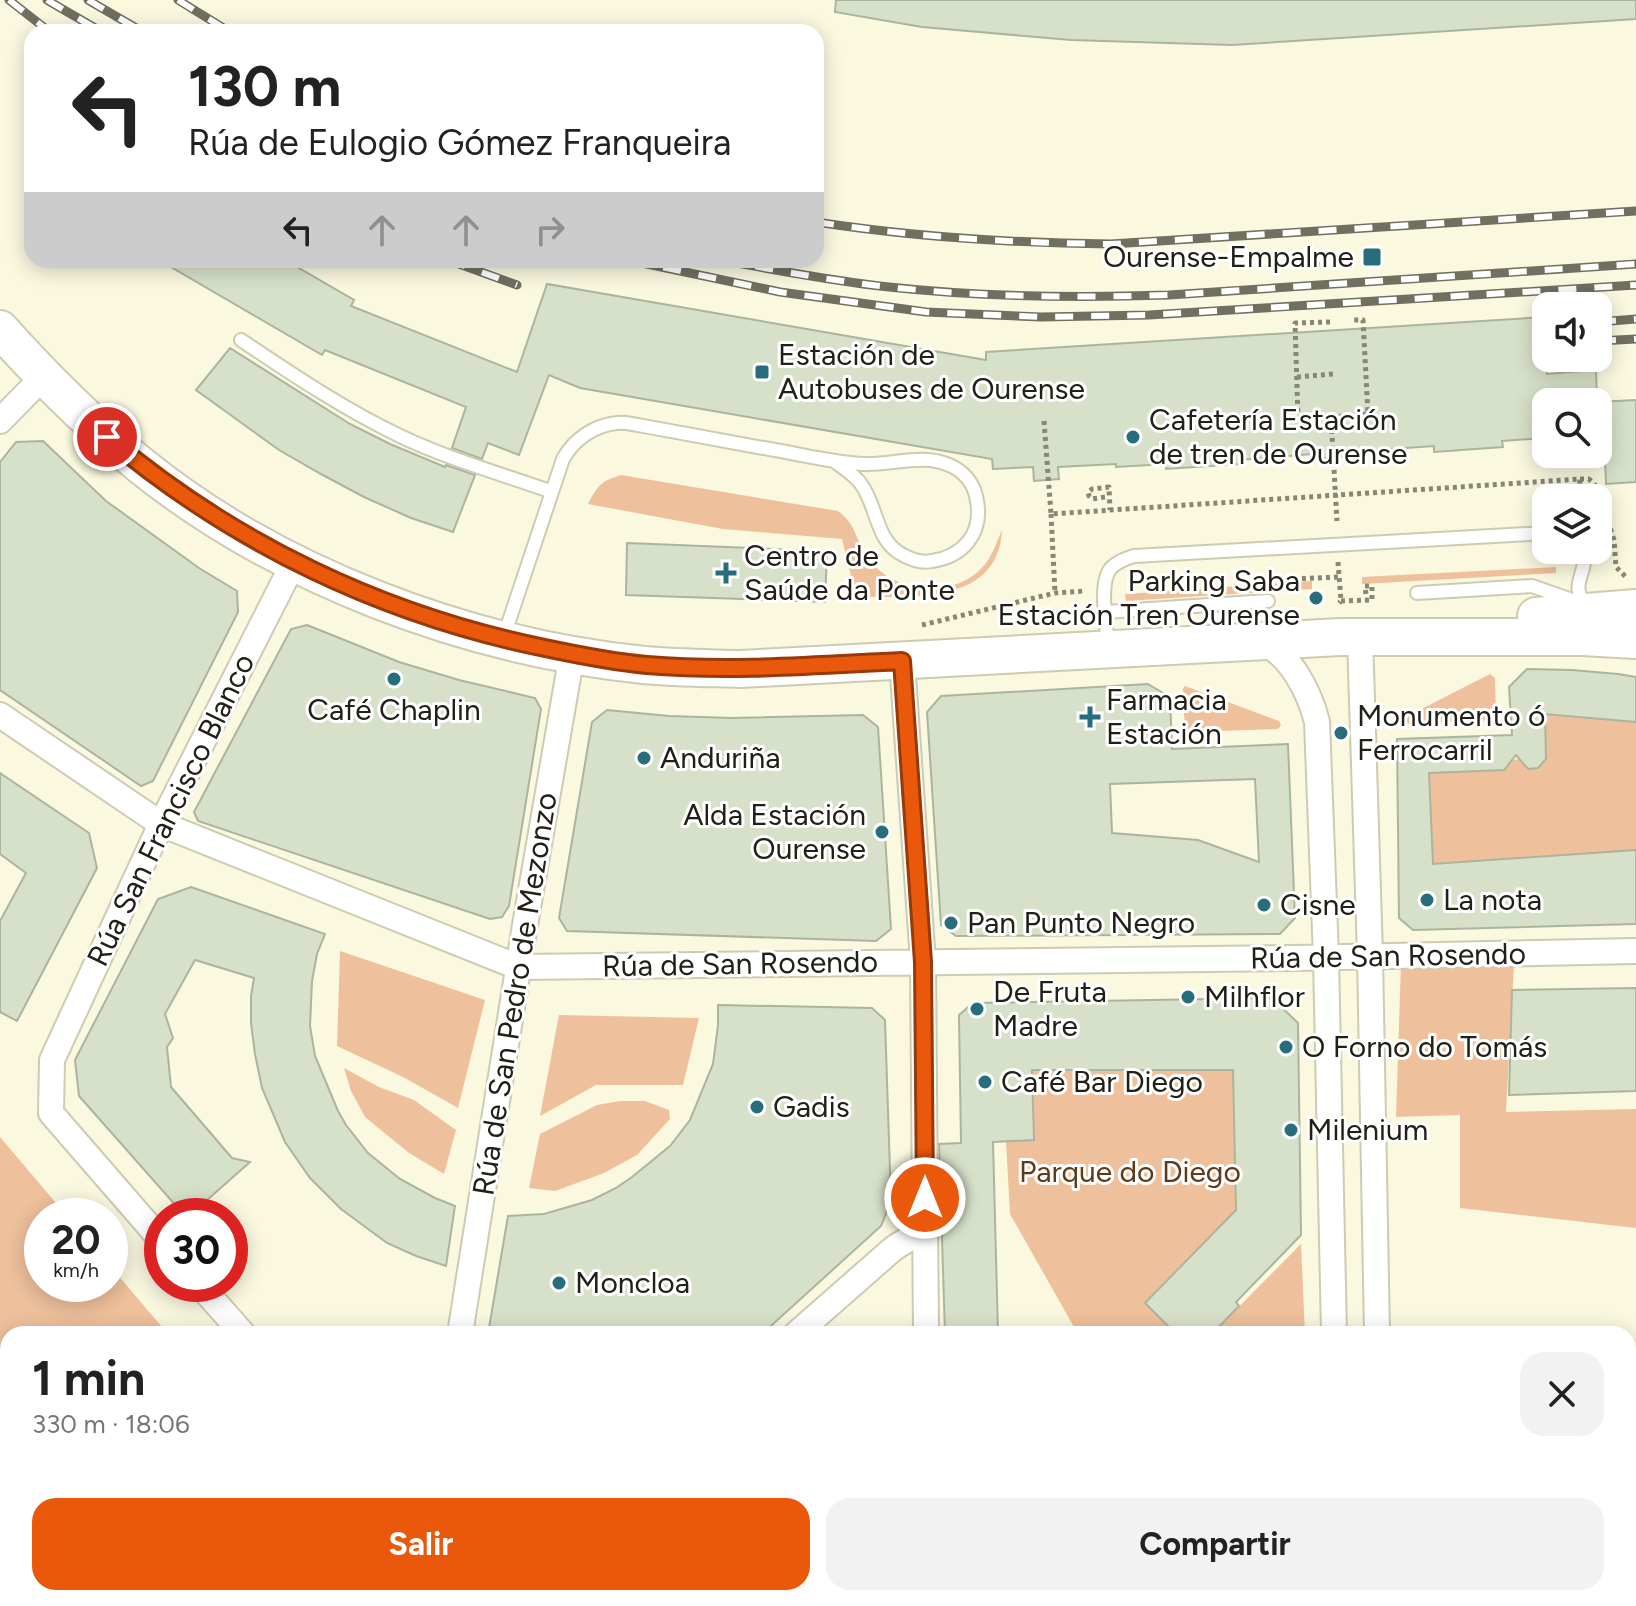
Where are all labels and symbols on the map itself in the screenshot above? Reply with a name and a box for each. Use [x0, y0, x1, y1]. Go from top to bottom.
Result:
place label: Ourense-Empalme [1103, 238, 1354, 275]
marker: Ourense-Empalme [1361, 246, 1383, 268]
place label: Estación de Autobuses de Ourense [778, 336, 1085, 407]
marker: Estación de Autobuses de Ourense [753, 363, 771, 381]
place label: Cafetería Estación de tren de Ourense [1149, 401, 1407, 472]
pin [73, 403, 141, 471]
marker: Cafetería Estación de tren de Ourense [1124, 428, 1142, 446]
place label: Centro de Saúde da Ponte [744, 537, 955, 608]
marker: Centro de Saúde da Ponte [715, 562, 737, 584]
place label: Parking Saba Estación Tren Ourense [997, 562, 1300, 633]
marker: Parking Saba Estación Tren Ourense [1307, 589, 1325, 607]
street label: Rúa San Francisco Blanco [79, 647, 262, 972]
marker: Café Chaplin [385, 670, 403, 688]
place label: Farmacia Estación [1106, 681, 1227, 752]
place label: Café Chaplin [307, 691, 481, 728]
place label: Monumento ó Ferrocarril [1357, 697, 1545, 768]
marker: Farmacia Estación [1081, 708, 1099, 726]
marker: Monumento ó Ferrocarril [1332, 724, 1350, 742]
place label: Anduriña [660, 739, 781, 776]
marker: Anduriña [635, 749, 653, 767]
street label: Rúa de San Pedro de Mezonzo [464, 790, 565, 1198]
place label: Alda Estación Ourense [683, 796, 866, 867]
marker: Alda Estación Ourense [873, 823, 891, 841]
place label: La nota [1443, 881, 1542, 918]
place label: Cisne [1280, 886, 1356, 923]
marker: La nota [1418, 891, 1436, 909]
marker: Cisne [1255, 896, 1273, 914]
place label: Pan Punto Negro [967, 904, 1195, 941]
marker: Pan Punto Negro [942, 914, 960, 932]
street label: Rúa de San Rosendo [1250, 935, 1526, 976]
street label: Rúa de San Rosendo [602, 943, 878, 984]
place label: De Fruta Madre [993, 973, 1107, 1044]
place label: Milhflor [1204, 978, 1305, 1015]
marker: Milhflor [1179, 988, 1197, 1006]
marker: De Fruta Madre [968, 1000, 986, 1018]
place label: O Forno do Tomás [1302, 1028, 1547, 1065]
marker: O Forno do Tomás [1277, 1038, 1295, 1056]
place label: Café Bar Diego [1001, 1063, 1203, 1100]
marker: Café Bar Diego [976, 1073, 994, 1091]
place label: Gadis [773, 1088, 850, 1125]
marker: Gadis [748, 1098, 766, 1116]
place label: Milenium [1307, 1111, 1428, 1148]
marker: Milenium [1282, 1121, 1300, 1139]
park label: Parque do Diego [1019, 1153, 1241, 1190]
position arrow [883, 1156, 967, 1240]
speed limit sign: 30 [144, 1198, 248, 1302]
place label: Moncloa [575, 1264, 690, 1301]
marker: Moncloa [550, 1274, 568, 1292]

